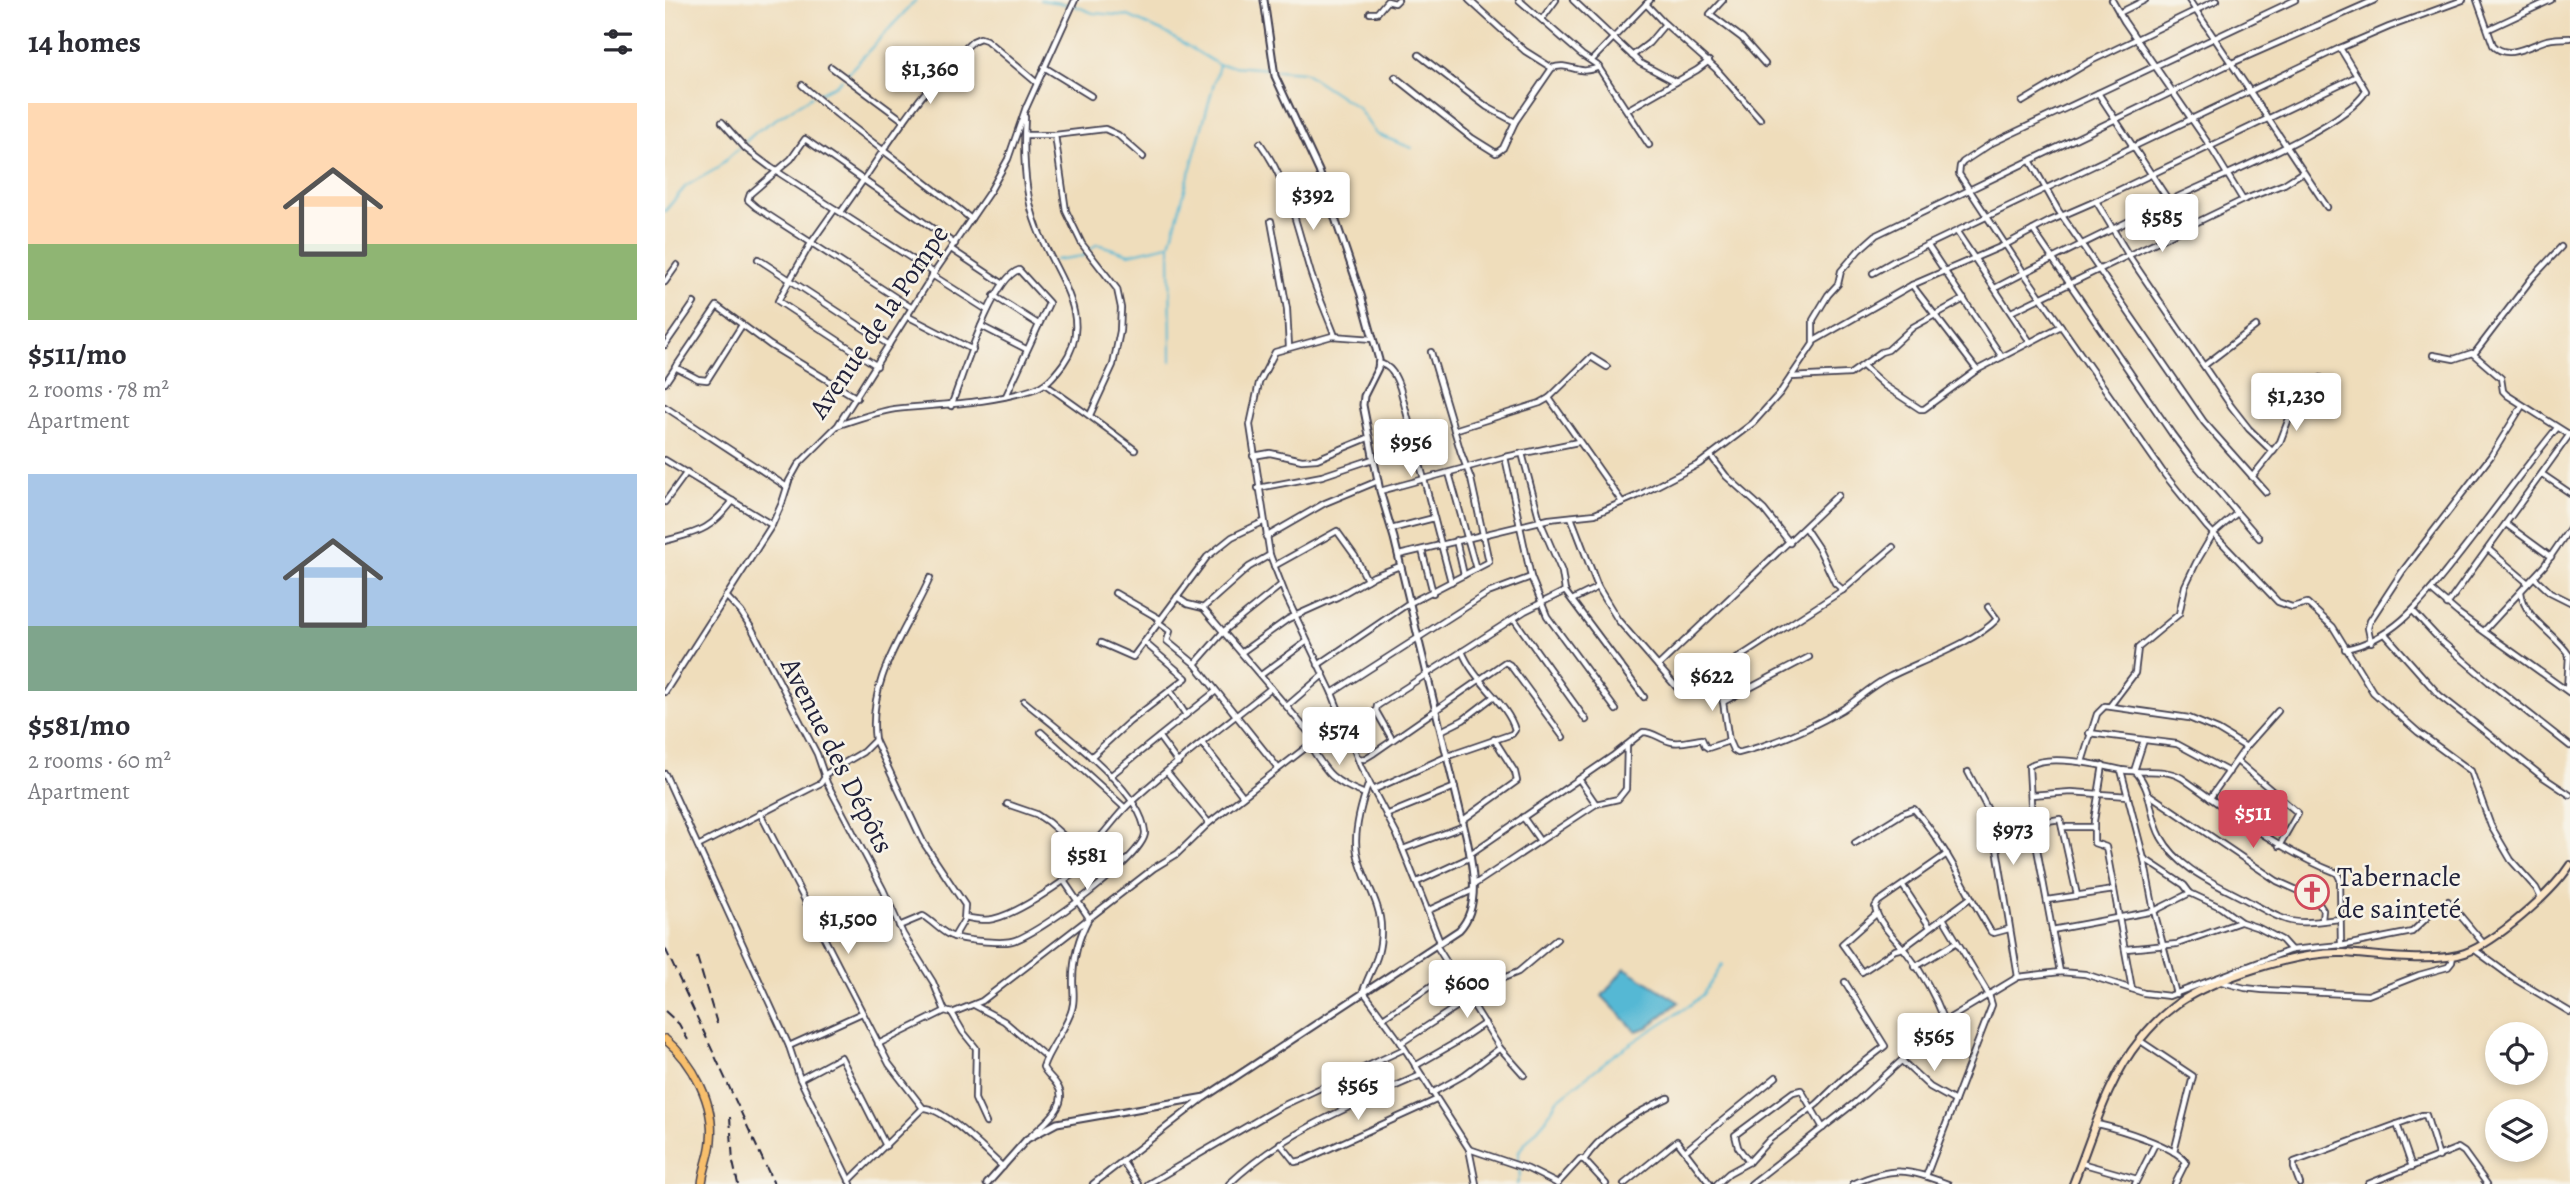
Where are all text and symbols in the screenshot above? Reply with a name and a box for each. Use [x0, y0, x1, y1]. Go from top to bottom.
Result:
text: 14 homes [28, 22, 141, 62]
icon: filters [599, 23, 637, 61]
pin: $1,360 [873, 46, 987, 106]
text: $1,360 [901, 53, 959, 84]
icon: home [270, 149, 396, 275]
pin: $392 [1272, 173, 1354, 232]
text: $392 [1292, 179, 1334, 210]
pin: $585 [2121, 194, 2203, 254]
text: $585 [2141, 201, 2183, 232]
street label: Avenue de la Pompe [799, 217, 958, 427]
text: $511/mo [28, 334, 127, 374]
text: 2 rooms · 78 m² [28, 374, 169, 405]
pin: $1,230 [2239, 374, 2353, 433]
text: $1,230 [2267, 380, 2325, 411]
text: Apartment [28, 405, 130, 436]
pin: $956 [1370, 420, 1452, 479]
text: $956 [1390, 426, 1432, 457]
icon: home [270, 520, 396, 646]
street label: Avenue des Dépôts [771, 650, 903, 860]
pin: $622 [1671, 654, 1753, 713]
text: $622 [1690, 660, 1734, 691]
text: $581/mo [28, 705, 130, 745]
pin: $574 [1298, 708, 1380, 767]
text: $574 [1318, 714, 1360, 745]
text: 2 rooms · 60 m² [28, 745, 171, 776]
text: Apartment [28, 776, 130, 807]
pin: $511 [2212, 790, 2294, 850]
text: $511 [2234, 797, 2272, 828]
pin: $973 [1972, 808, 2054, 867]
text: $973 [1992, 814, 2034, 845]
pin: $581 [1046, 832, 1128, 892]
text: $581 [1067, 839, 1107, 870]
place label: Tabernacle de sainteté [2337, 858, 2461, 928]
church icon: Tabernacle de sainteté [2293, 873, 2331, 911]
pin: $1,500 [791, 897, 905, 956]
text: $1,500 [819, 903, 877, 934]
pin: $600 [1426, 960, 1508, 1020]
text: $600 [1445, 967, 1489, 998]
pin: $565 [1893, 1014, 1975, 1073]
text: $565 [1913, 1020, 1955, 1051]
map controls [2485, 1022, 2548, 1162]
button: locate [2485, 1022, 2548, 1085]
pin: $565 [1317, 1062, 1399, 1122]
text: $565 [1337, 1069, 1379, 1100]
button: layers [2485, 1099, 2548, 1162]

